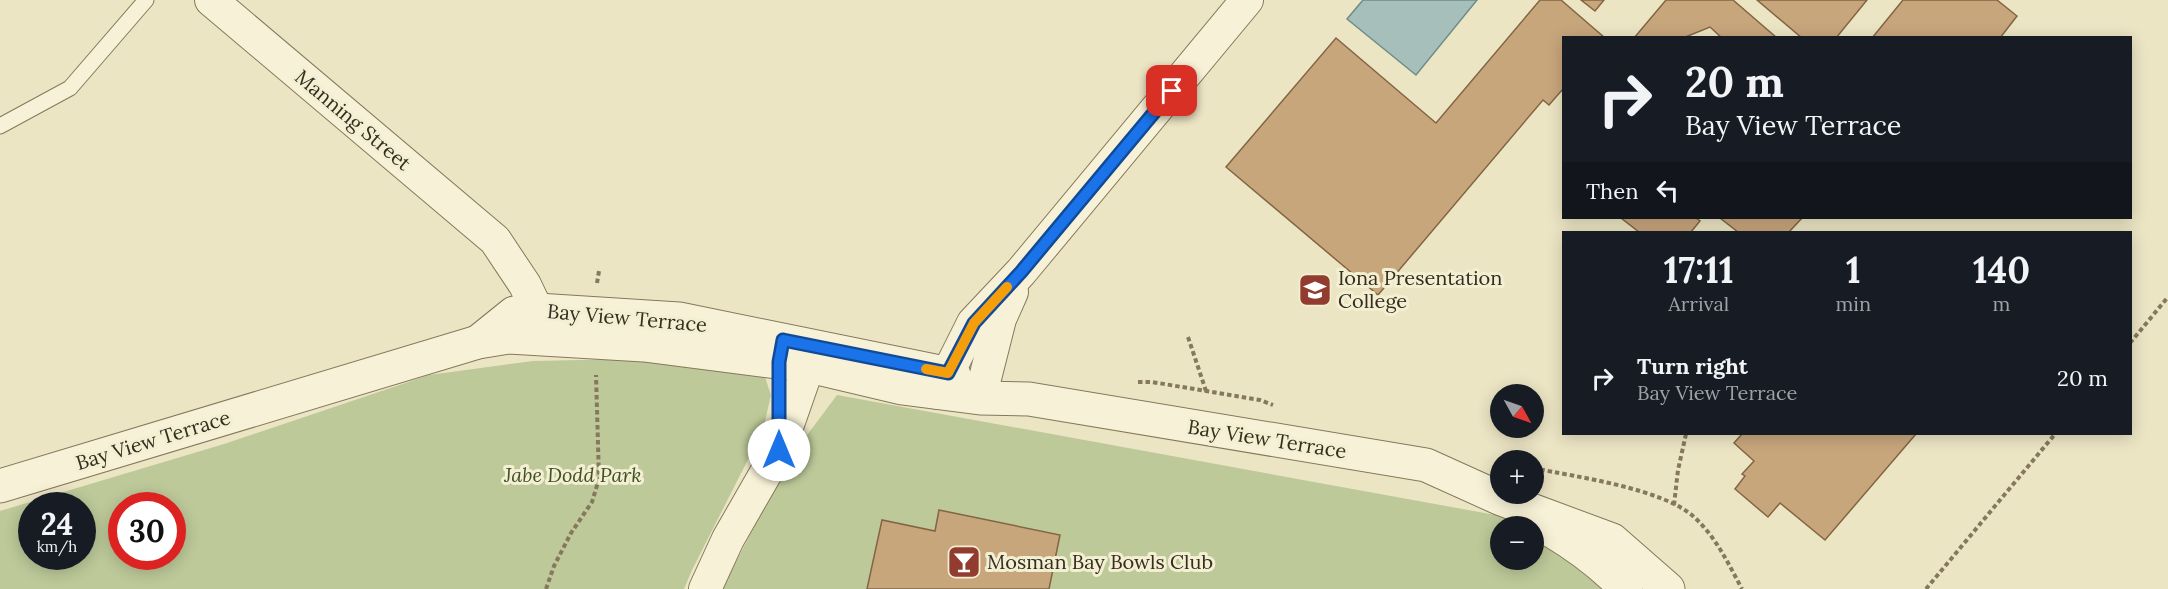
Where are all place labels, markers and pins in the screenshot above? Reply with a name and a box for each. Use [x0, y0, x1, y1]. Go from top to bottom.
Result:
pin [1146, 65, 1197, 116]
place label: Iona Presentation College [1338, 265, 1502, 313]
school or university icon: Iona Presentation College [1297, 272, 1333, 308]
bar icon: Mosman Bay Bowls Club [946, 544, 982, 580]
place label: Mosman Bay Bowls Club [987, 549, 1213, 574]

